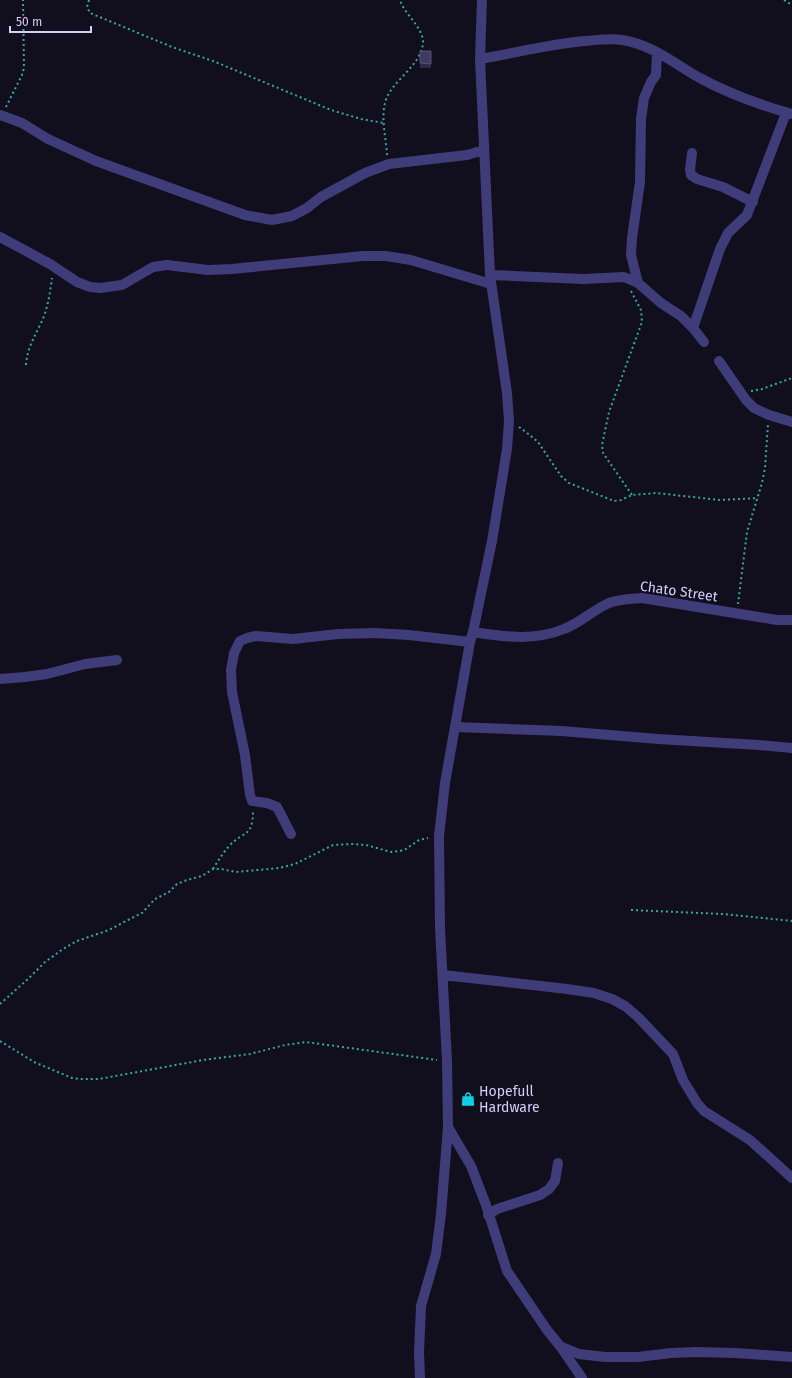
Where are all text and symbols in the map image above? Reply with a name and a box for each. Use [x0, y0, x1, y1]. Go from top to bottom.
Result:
scale bar [10, 8, 91, 34]
text: 50 m [16, 15, 42, 29]
street label: Chato Street [639, 578, 720, 605]
place label: Hopefull Hardware [479, 1083, 540, 1116]
shop icon: Hopefull Hardware [460, 1091, 476, 1107]

